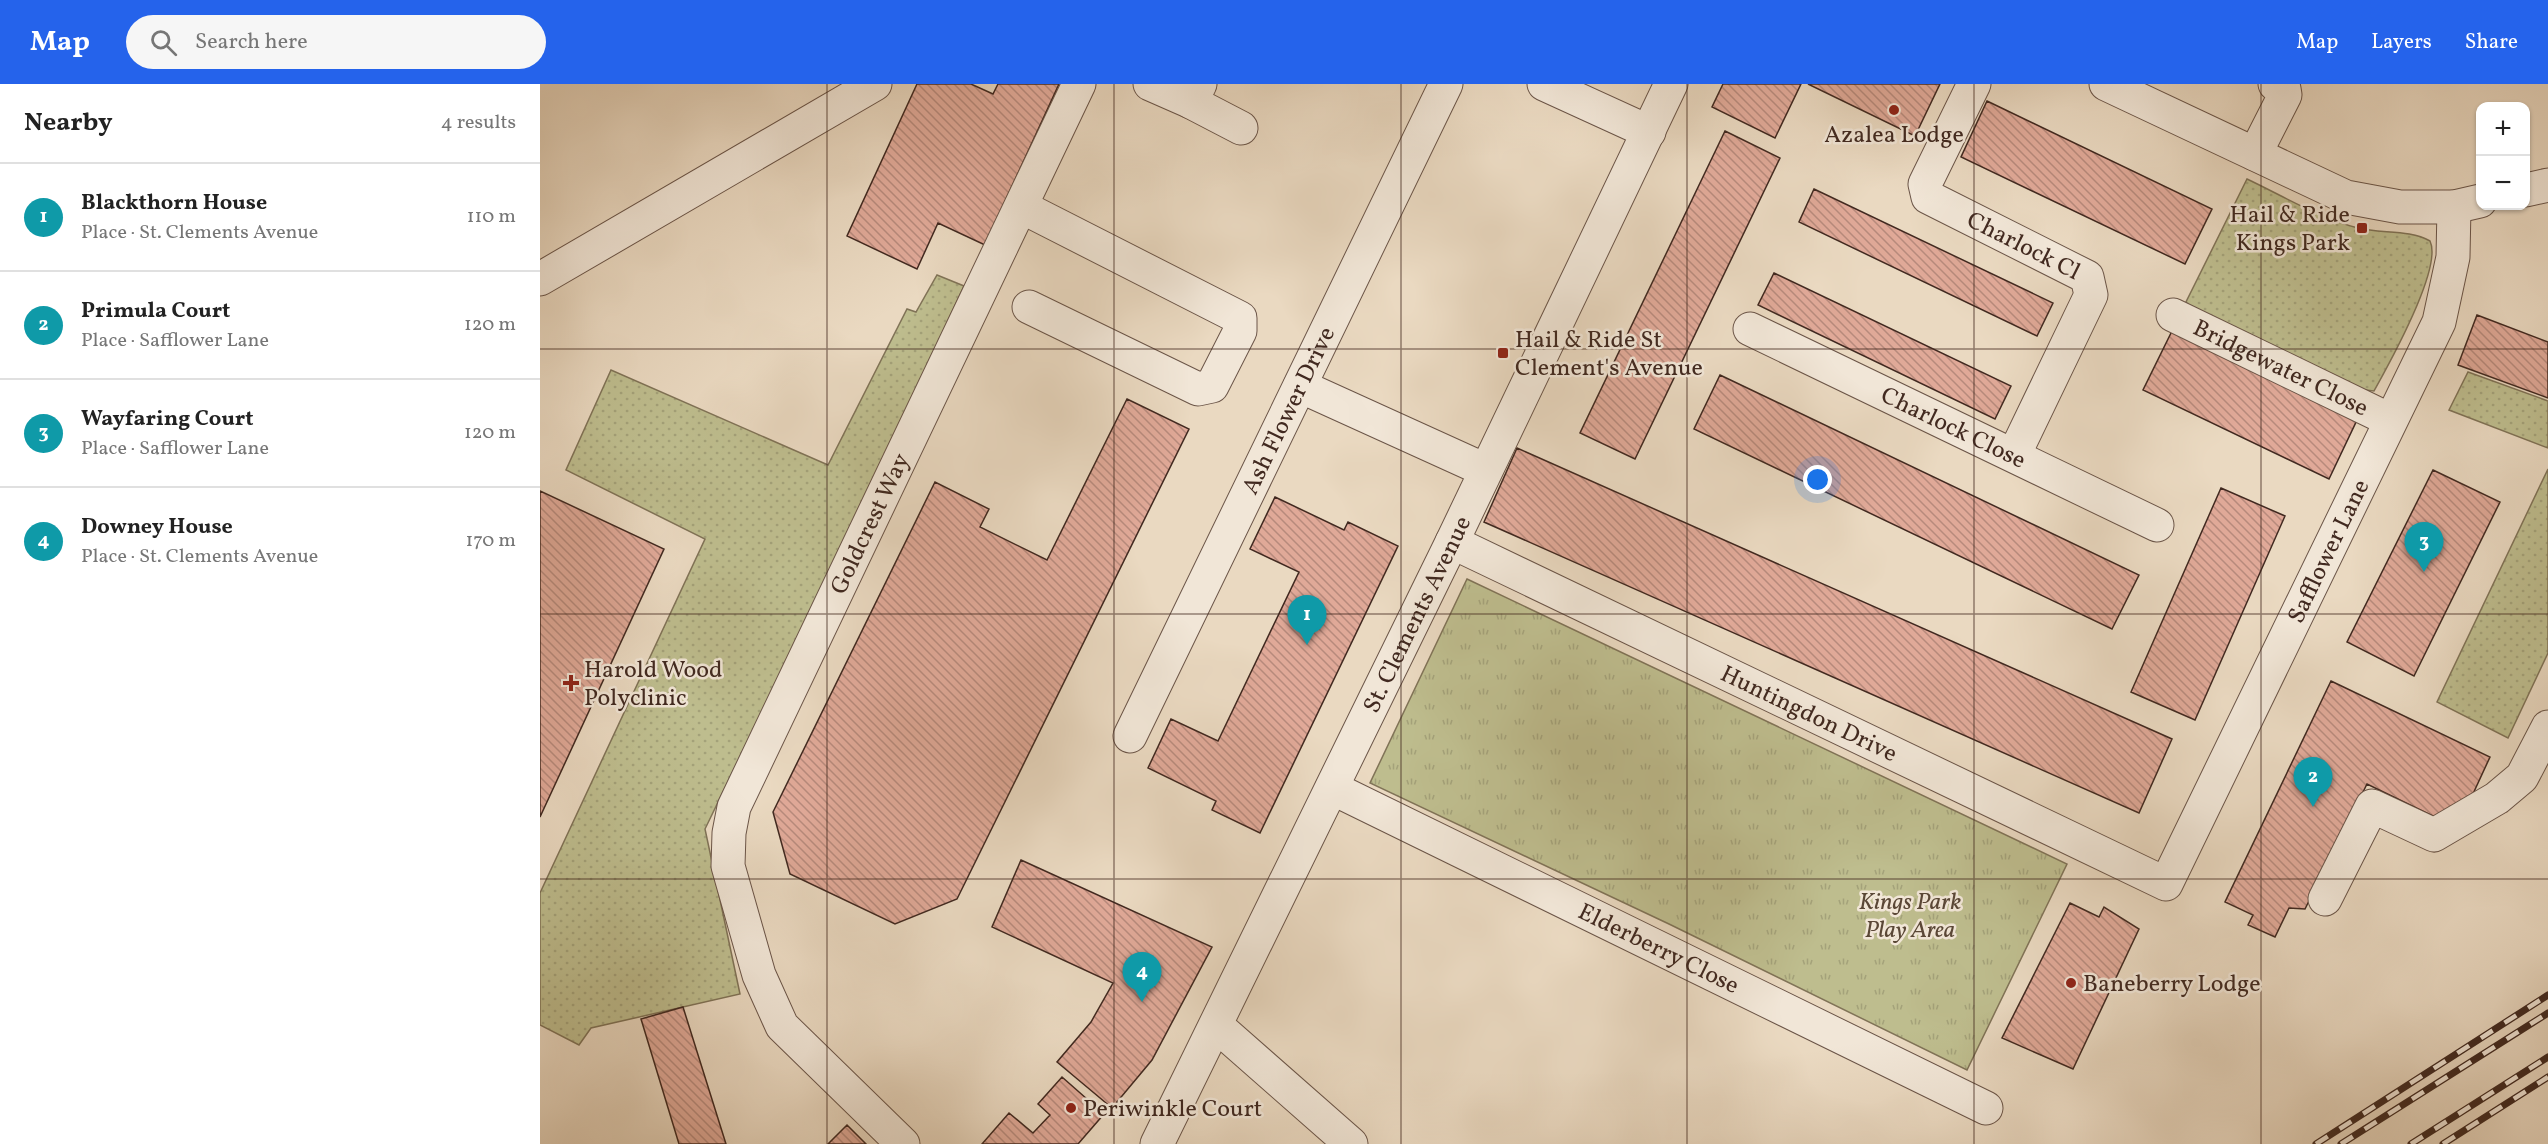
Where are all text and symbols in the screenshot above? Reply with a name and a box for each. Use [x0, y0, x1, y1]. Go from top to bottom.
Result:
search box [126, 15, 546, 69]
text: Map [30, 23, 90, 62]
icon: search [147, 26, 180, 59]
text: Search here [195, 27, 308, 58]
text: Map [2296, 28, 2338, 57]
text: Layers [2371, 28, 2432, 57]
text: Share [2465, 28, 2518, 57]
map controls [2476, 102, 2530, 210]
button: + [2476, 102, 2530, 156]
marker: Azalea Lodge [1887, 103, 1901, 117]
text: Nearby [24, 105, 113, 141]
text: 4 results [441, 109, 516, 137]
place label: Azalea Lodge [1824, 119, 1964, 153]
button: − [2476, 156, 2530, 210]
text: Blackthorn House [81, 188, 267, 219]
place label: Hail & Ride Kings Park [2230, 199, 2350, 261]
text: 1 [39, 203, 48, 231]
text: 110 m [467, 203, 516, 231]
street label: Charlock Cl [1960, 204, 2085, 290]
text: Place · St. Clements Avenue [81, 219, 318, 247]
marker: Hail & Ride Kings Park [2355, 221, 2369, 235]
text: Primula Court [81, 296, 230, 327]
text: 2 [38, 311, 49, 339]
text: 120 m [464, 311, 516, 339]
street label: Bridgewater Close [2187, 312, 2374, 426]
street label: Ash Flower Drive [1235, 321, 1345, 501]
place label: Hail & Ride St Clement's Avenue [1515, 324, 1703, 386]
text: Place · Safflower Lane [81, 327, 269, 355]
marker: Hail & Ride St Clement's Avenue [1496, 346, 1510, 360]
street label: Charlock Close [1874, 379, 2031, 478]
text: Wayfaring Court [81, 404, 254, 435]
text: 3 [38, 419, 49, 447]
text: 120 m [464, 419, 516, 447]
text: Place · Safflower Lane [81, 435, 269, 463]
street label: Goldcrest Way [823, 448, 919, 600]
your location [1803, 465, 1832, 494]
street label: Safflower Lane [2280, 474, 2379, 629]
street label: St. Clements Avenue [1356, 511, 1481, 719]
text: Downey House [81, 512, 233, 543]
pin: 3 [2404, 522, 2444, 572]
text: 4 [37, 527, 50, 555]
text: 170 m [466, 527, 516, 555]
text: Place · St. Clements Avenue [81, 543, 318, 571]
pin: 1 [1288, 596, 1326, 645]
place label: Harold Wood Polyclinic [584, 654, 723, 716]
street label: Huntingdon Drive [1714, 658, 1902, 772]
marker: Harold Wood Polyclinic [562, 674, 580, 692]
pin: 2 [2294, 758, 2332, 807]
park label: Kings Park Play Area [1859, 886, 1961, 948]
street label: Elderberry Close [1572, 896, 1744, 1004]
pin: 4 [1122, 952, 1162, 1002]
place label: Baneberry Lodge [2083, 968, 2261, 1002]
marker: Baneberry Lodge [2064, 976, 2078, 990]
place label: Periwinkle Court [1083, 1093, 1262, 1127]
marker: Periwinkle Court [1064, 1101, 1078, 1115]

